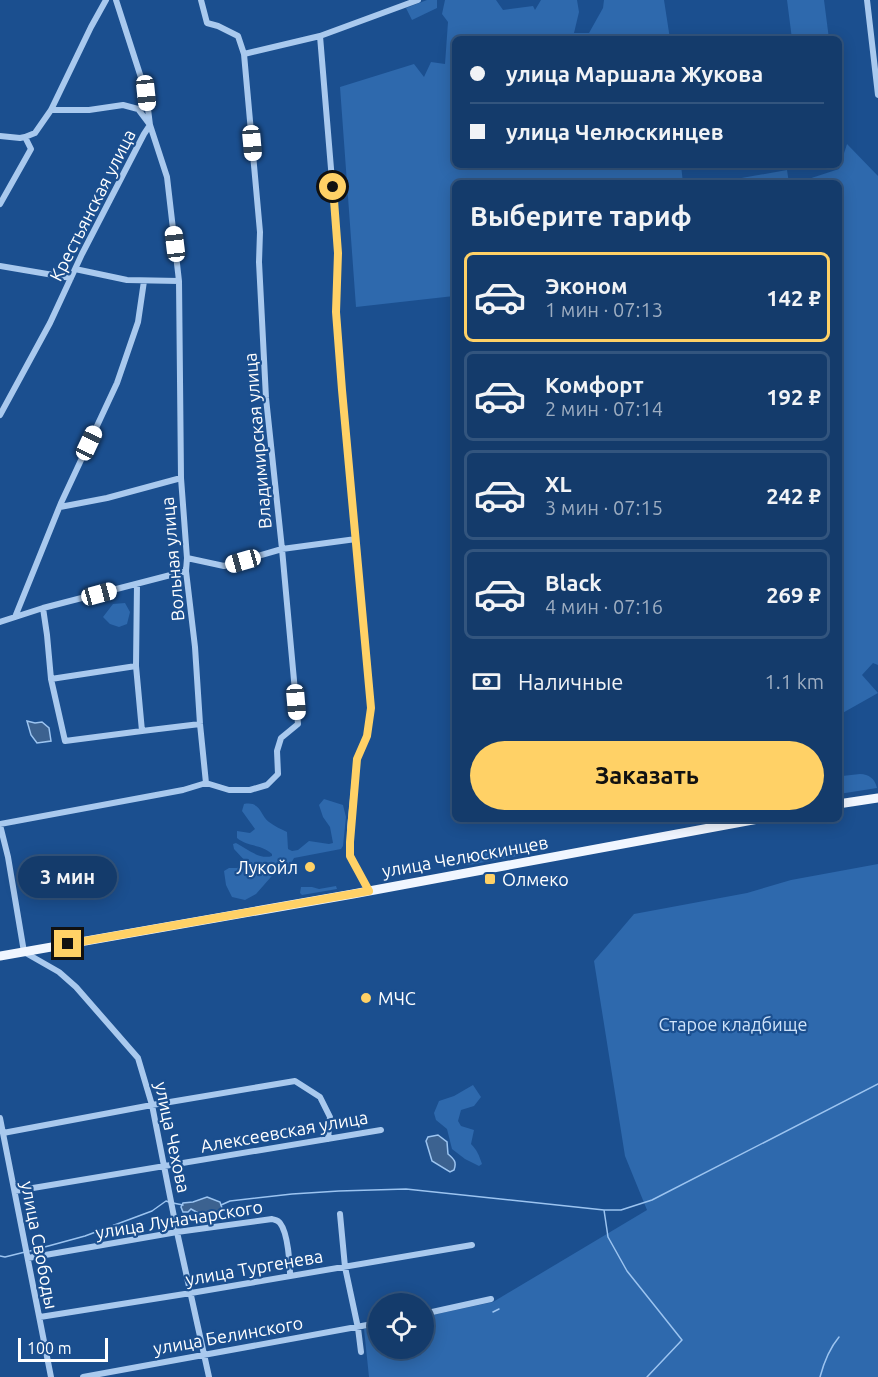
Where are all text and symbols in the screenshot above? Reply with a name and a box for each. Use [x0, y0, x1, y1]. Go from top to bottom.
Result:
text: улица Маршала Жукова [506, 61, 763, 86]
car [135, 74, 157, 112]
text: улица Челюскинцев [506, 119, 724, 144]
car [241, 124, 263, 162]
street label: Крестьянская улица [45, 126, 139, 284]
route start [319, 173, 346, 200]
text: Выберите тариф [470, 201, 692, 231]
car [164, 225, 186, 263]
icon: car [473, 270, 527, 324]
text: Эконом [545, 273, 627, 298]
text: 142 ₽ [766, 285, 821, 310]
text: 1 мин · 07:13 [545, 298, 663, 321]
street label: Владимирская улица [239, 352, 275, 530]
icon: car [473, 369, 527, 423]
text: Комфорт [545, 372, 644, 397]
text: 192 ₽ [766, 384, 821, 409]
text: 2 мин · 07:14 [545, 397, 663, 420]
car [73, 423, 105, 463]
icon: car [473, 468, 527, 522]
text: XL [545, 471, 572, 496]
text: 242 ₽ [766, 483, 821, 508]
street label: Вольная улица [157, 496, 187, 622]
text: 3 мин · 07:15 [545, 496, 663, 519]
car [223, 547, 263, 575]
icon: car [473, 567, 527, 621]
text: Black [545, 570, 602, 595]
car [79, 581, 119, 607]
text: 269 ₽ [766, 582, 821, 607]
text: 4 мин · 07:16 [545, 595, 663, 618]
icon: cash [470, 665, 503, 698]
text: Наличные [518, 669, 623, 694]
text: 1.1 km [765, 670, 824, 693]
car [285, 683, 307, 721]
button: Заказать [470, 741, 824, 810]
street label: улица Челюскинцев [380, 832, 550, 880]
callout: 3 мин [19, 857, 118, 899]
place label: Лукойл [236, 857, 298, 877]
marker: Лукойл [303, 860, 317, 874]
text: 3 мин [40, 865, 95, 888]
place label: Олмеко [502, 869, 569, 889]
marker: Олмеко [483, 872, 497, 886]
route end [54, 930, 81, 957]
place label: МЧС [378, 988, 416, 1008]
marker: МЧС [359, 991, 373, 1005]
park label: Старое кладбище [659, 1014, 807, 1034]
street label: улица Чехова [151, 1080, 195, 1194]
street label: Алексеевская улица [199, 1106, 369, 1156]
street label: улица Свободы [18, 1179, 62, 1311]
street label: улица Луначарского [94, 1196, 264, 1242]
street label: улица Тургенева [184, 1245, 324, 1289]
map controls [368, 1293, 434, 1359]
button: locate [368, 1293, 434, 1359]
street label: улица Белинского [152, 1312, 304, 1358]
scale bar [18, 1335, 108, 1362]
text: 100 m [27, 1339, 72, 1357]

